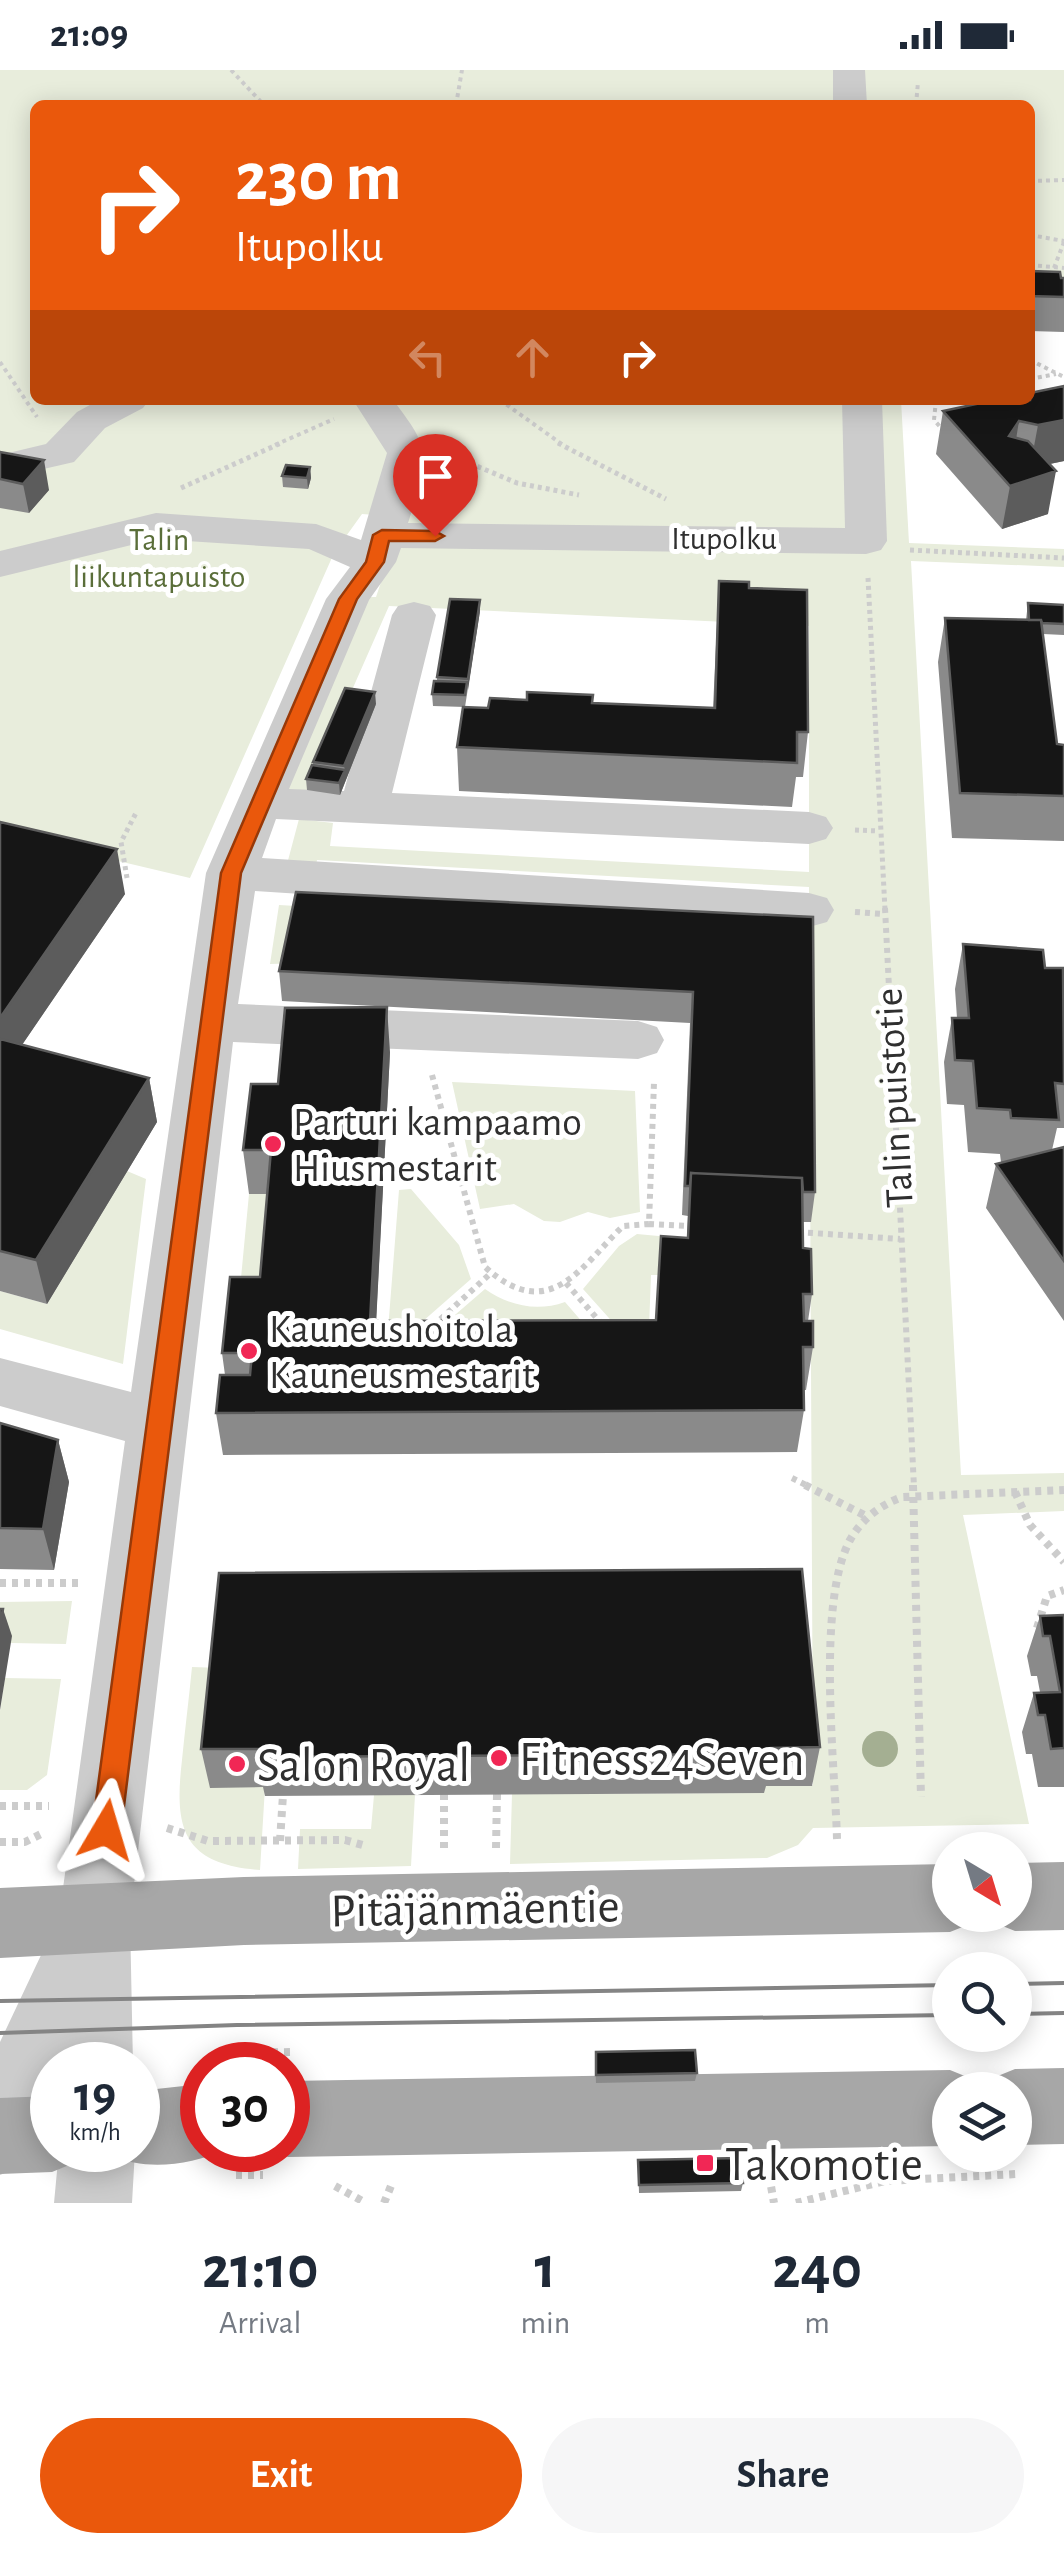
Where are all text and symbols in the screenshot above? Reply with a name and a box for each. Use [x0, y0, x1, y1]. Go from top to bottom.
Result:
text: 21:09 [50, 16, 128, 54]
icon: right [70, 140, 200, 270]
text: 230 m [235, 143, 402, 213]
text: Itupolku [235, 225, 384, 270]
icon: left [400, 330, 455, 385]
icon: ahead [505, 330, 560, 385]
icon: right [610, 330, 665, 385]
pin [393, 434, 478, 537]
icon: arrive [408, 449, 463, 504]
street label: Itupolku [671, 523, 777, 555]
park label: Talin liikuntapuisto [72, 524, 246, 593]
street label: Talin puistotie [869, 987, 921, 1209]
place label: Parturi kampaamo Hiusmestarit [293, 1103, 582, 1189]
marker: Parturi kampaamo Hiusmestarit [262, 1133, 284, 1155]
place label: Kauneushoitola Kauneusmestarit [269, 1310, 535, 1396]
marker: Kauneushoitola Kauneusmestarit [238, 1340, 260, 1362]
place label: Fitness24Seven [519, 1737, 804, 1785]
place label: Salon Royal [257, 1743, 470, 1791]
marker: Fitness24Seven [488, 1747, 510, 1769]
marker: Salon Royal [226, 1753, 248, 1775]
position arrow [54, 1778, 158, 1882]
north arrow [932, 1832, 1032, 1932]
map controls [932, 1832, 1032, 2172]
street label: Pitäjänmäentie [330, 1883, 620, 1937]
button: search [932, 1952, 1032, 2052]
speed limit sign: 30 [180, 2042, 310, 2172]
text: 19 [74, 2070, 116, 2120]
button: layers [932, 2072, 1032, 2172]
text: km/h [69, 2120, 121, 2145]
place label: Takomotie [725, 2142, 923, 2190]
marker: Takomotie [694, 2152, 716, 2174]
text: 21:10 [202, 2239, 318, 2299]
text: 1 [535, 2239, 556, 2299]
text: 240 [772, 2239, 862, 2299]
text: Arrival [219, 2307, 301, 2339]
text: min [520, 2307, 570, 2339]
text: m [804, 2307, 830, 2339]
button: Exit [40, 2418, 522, 2533]
button: Share [542, 2418, 1024, 2533]

